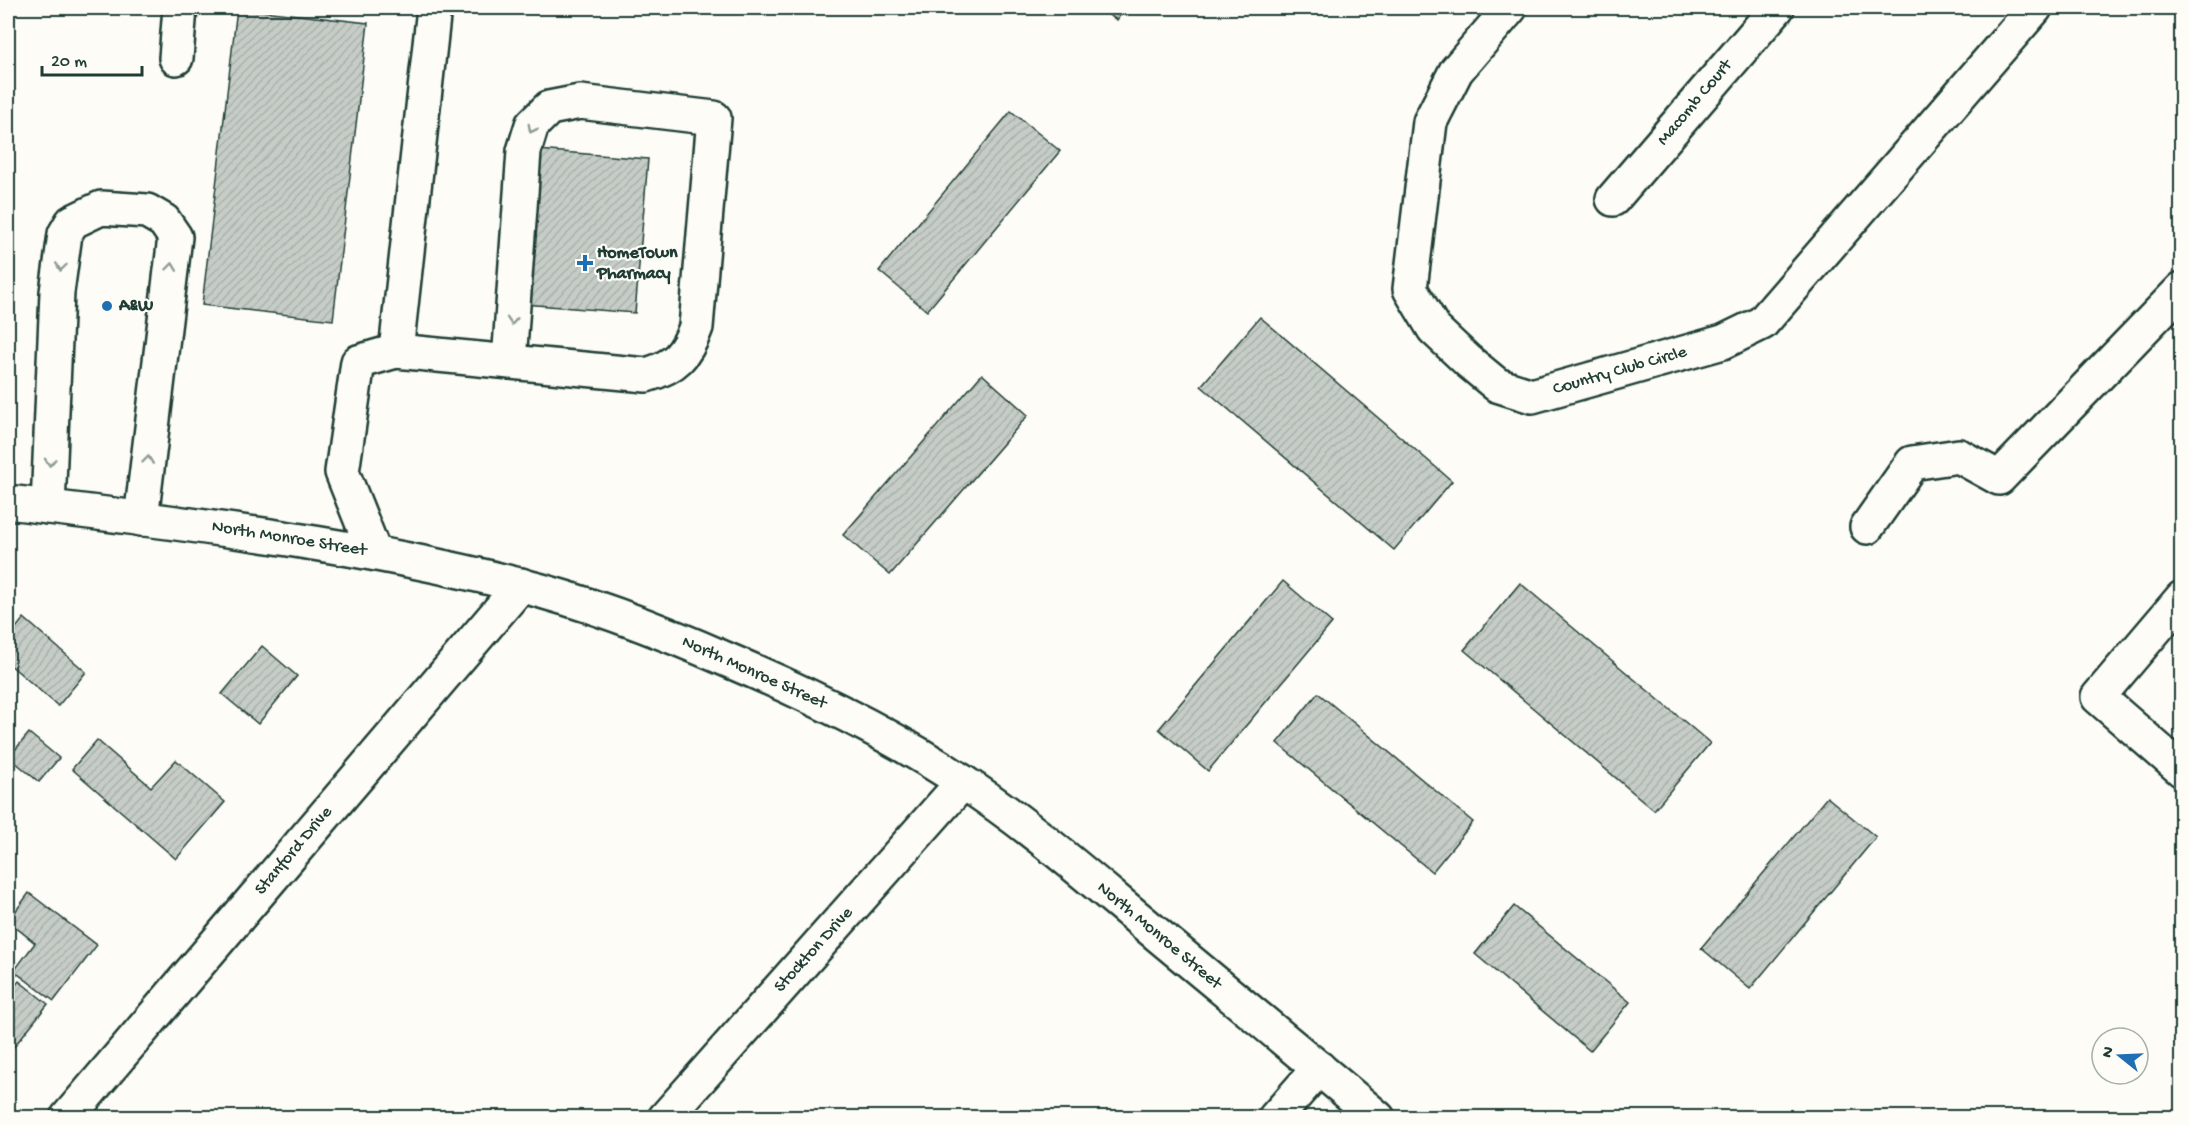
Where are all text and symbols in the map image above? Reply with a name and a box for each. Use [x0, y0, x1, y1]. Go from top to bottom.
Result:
scale bar [42, 39, 142, 77]
text: 20 m [51, 52, 87, 73]
street label: Macomb Court [1653, 54, 1738, 150]
one-way arrow [528, 123, 540, 134]
place label: HomeTown Pharmacy [596, 243, 678, 285]
marker: HomeTown Pharmacy [578, 256, 592, 270]
one-way arrow [165, 262, 177, 271]
one-way arrow [55, 263, 67, 272]
place label: A&W [118, 296, 154, 317]
marker: A&W [100, 299, 114, 313]
one-way arrow [506, 317, 519, 326]
street label: Country Club Circle [1551, 342, 1690, 400]
one-way arrow [142, 456, 154, 465]
one-way arrow [43, 458, 56, 467]
street label: North Monroe Street [210, 516, 370, 562]
street label: North Monroe Street [678, 632, 831, 715]
street label: Stanford Drive [251, 802, 338, 900]
street label: North Monroe Street [1092, 878, 1227, 995]
street label: Stockton Drive [770, 902, 858, 997]
north arrow [2090, 1026, 2150, 1086]
text: N [2098, 1044, 2120, 1060]

